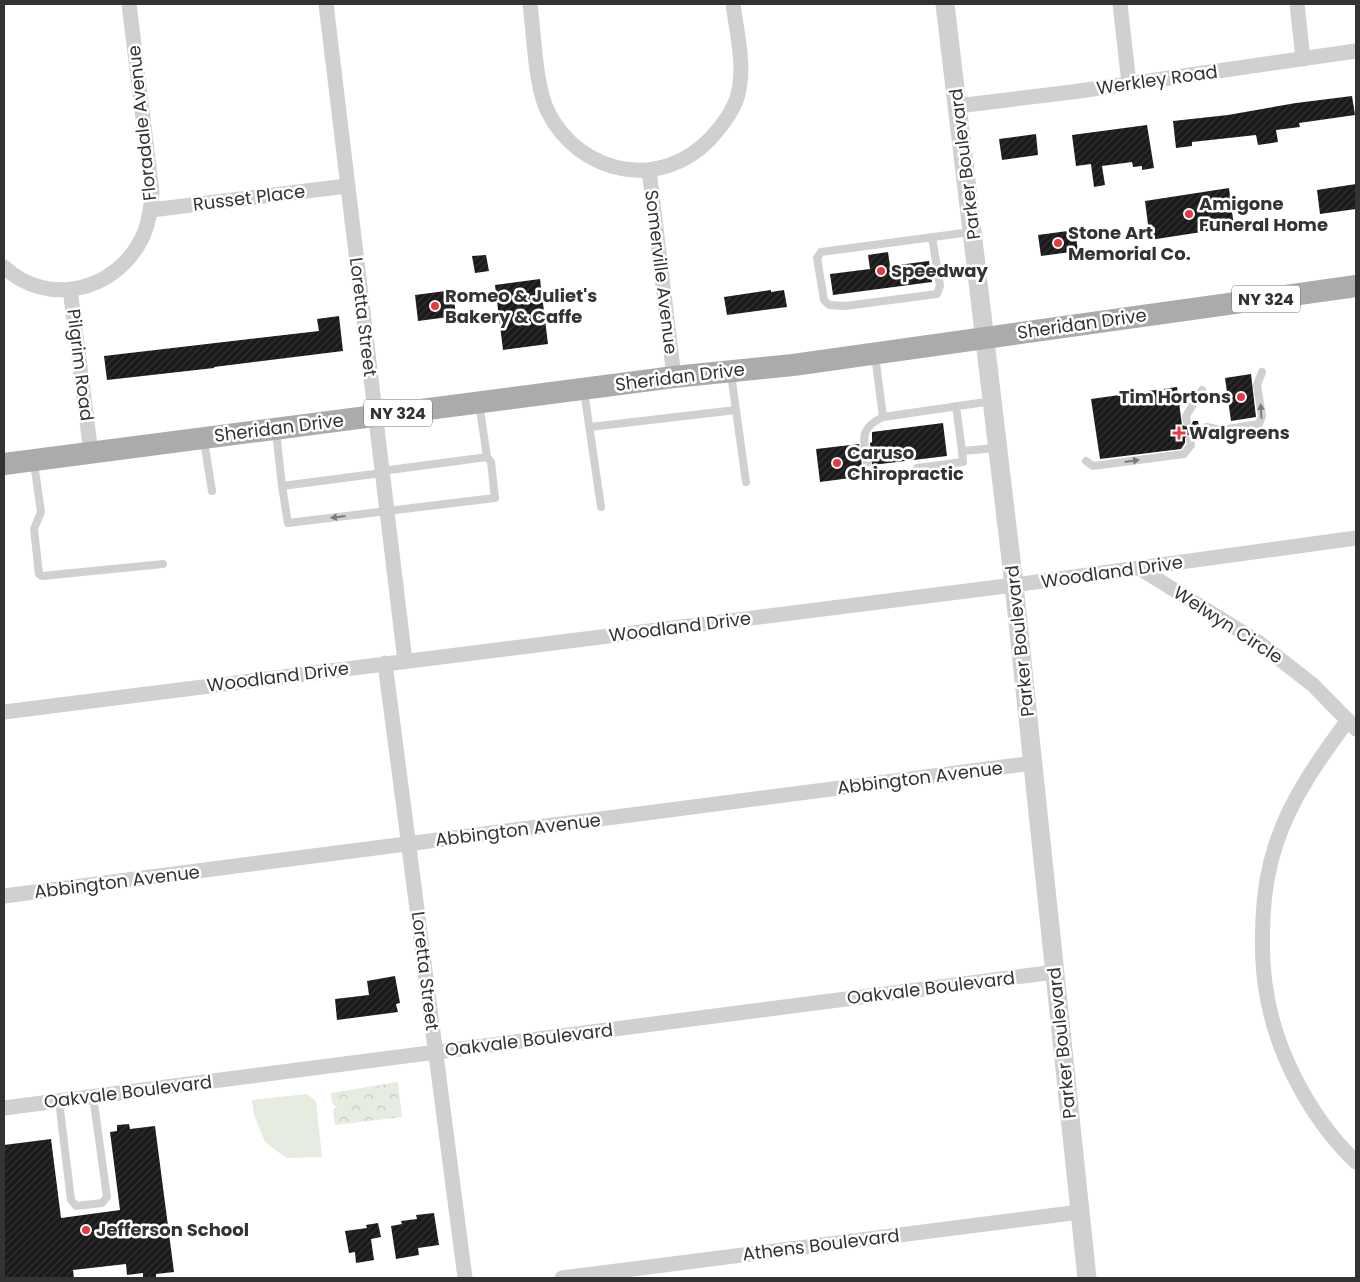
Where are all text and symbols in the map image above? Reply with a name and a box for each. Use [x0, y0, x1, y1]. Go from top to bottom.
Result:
street label: Floradale Avenue [121, 44, 162, 202]
street label: Werkley Road [1095, 59, 1219, 100]
street label: Parker Boulevard [943, 87, 986, 241]
street label: Russet Place [191, 178, 306, 217]
street label: Somerville Avenue [639, 188, 684, 356]
place label: Amigone Funeral Home [1199, 191, 1328, 237]
marker: Amigone Funeral Home [1183, 208, 1195, 220]
place label: Stone Art Memorial Co. [1068, 220, 1191, 266]
marker: Stone Art Memorial Co. [1052, 237, 1064, 249]
street label: Loretta Street [344, 256, 383, 378]
place label: Speedway [891, 258, 988, 283]
marker: Speedway [875, 265, 887, 277]
place label: Romeo & Juliet's Bakery & Caffe [445, 283, 597, 329]
road number: NY 324 [1232, 286, 1300, 312]
marker: Romeo & Juliet's Bakery & Caffe [429, 300, 441, 312]
street label: Sheridan Drive [1016, 302, 1148, 345]
street label: Pilgrim Road [61, 307, 100, 422]
street label: Sheridan Drive [614, 356, 746, 397]
place label: Tim Hortons [1119, 384, 1231, 409]
marker: Tim Hortons [1235, 391, 1247, 403]
road number: NY 324 [364, 399, 432, 426]
one-way arrow [1256, 403, 1264, 419]
street label: Sheridan Drive [213, 407, 345, 448]
place label: Walgreens [1189, 420, 1290, 445]
marker: Walgreens [1173, 427, 1185, 439]
place label: Caruso Chiropractic [847, 440, 964, 486]
marker: Caruso Chiropractic [831, 457, 843, 469]
one-way arrow [1125, 457, 1141, 465]
one-way arrow [330, 513, 346, 521]
street label: Woodland Drive [1039, 549, 1184, 594]
street label: Parker Boulevard [999, 564, 1040, 718]
street label: Welwyn Circle [1169, 580, 1288, 669]
street label: Woodland Drive [607, 605, 752, 648]
street label: Woodland Drive [205, 655, 350, 698]
street label: Abbington Avenue [836, 755, 1004, 800]
street label: Abbington Avenue [434, 807, 602, 852]
street label: Abbington Avenue [33, 859, 201, 904]
street label: Loretta Street [406, 910, 445, 1032]
street label: Oakvale Boulevard [846, 965, 1016, 1010]
street label: Parker Boulevard [1041, 966, 1082, 1120]
street label: Oakvale Boulevard [444, 1017, 614, 1062]
street label: Oakvale Boulevard [43, 1069, 213, 1114]
place label: Jefferson School [96, 1217, 249, 1242]
street label: Athens Boulevard [741, 1222, 901, 1267]
marker: Jefferson School [80, 1224, 92, 1236]

